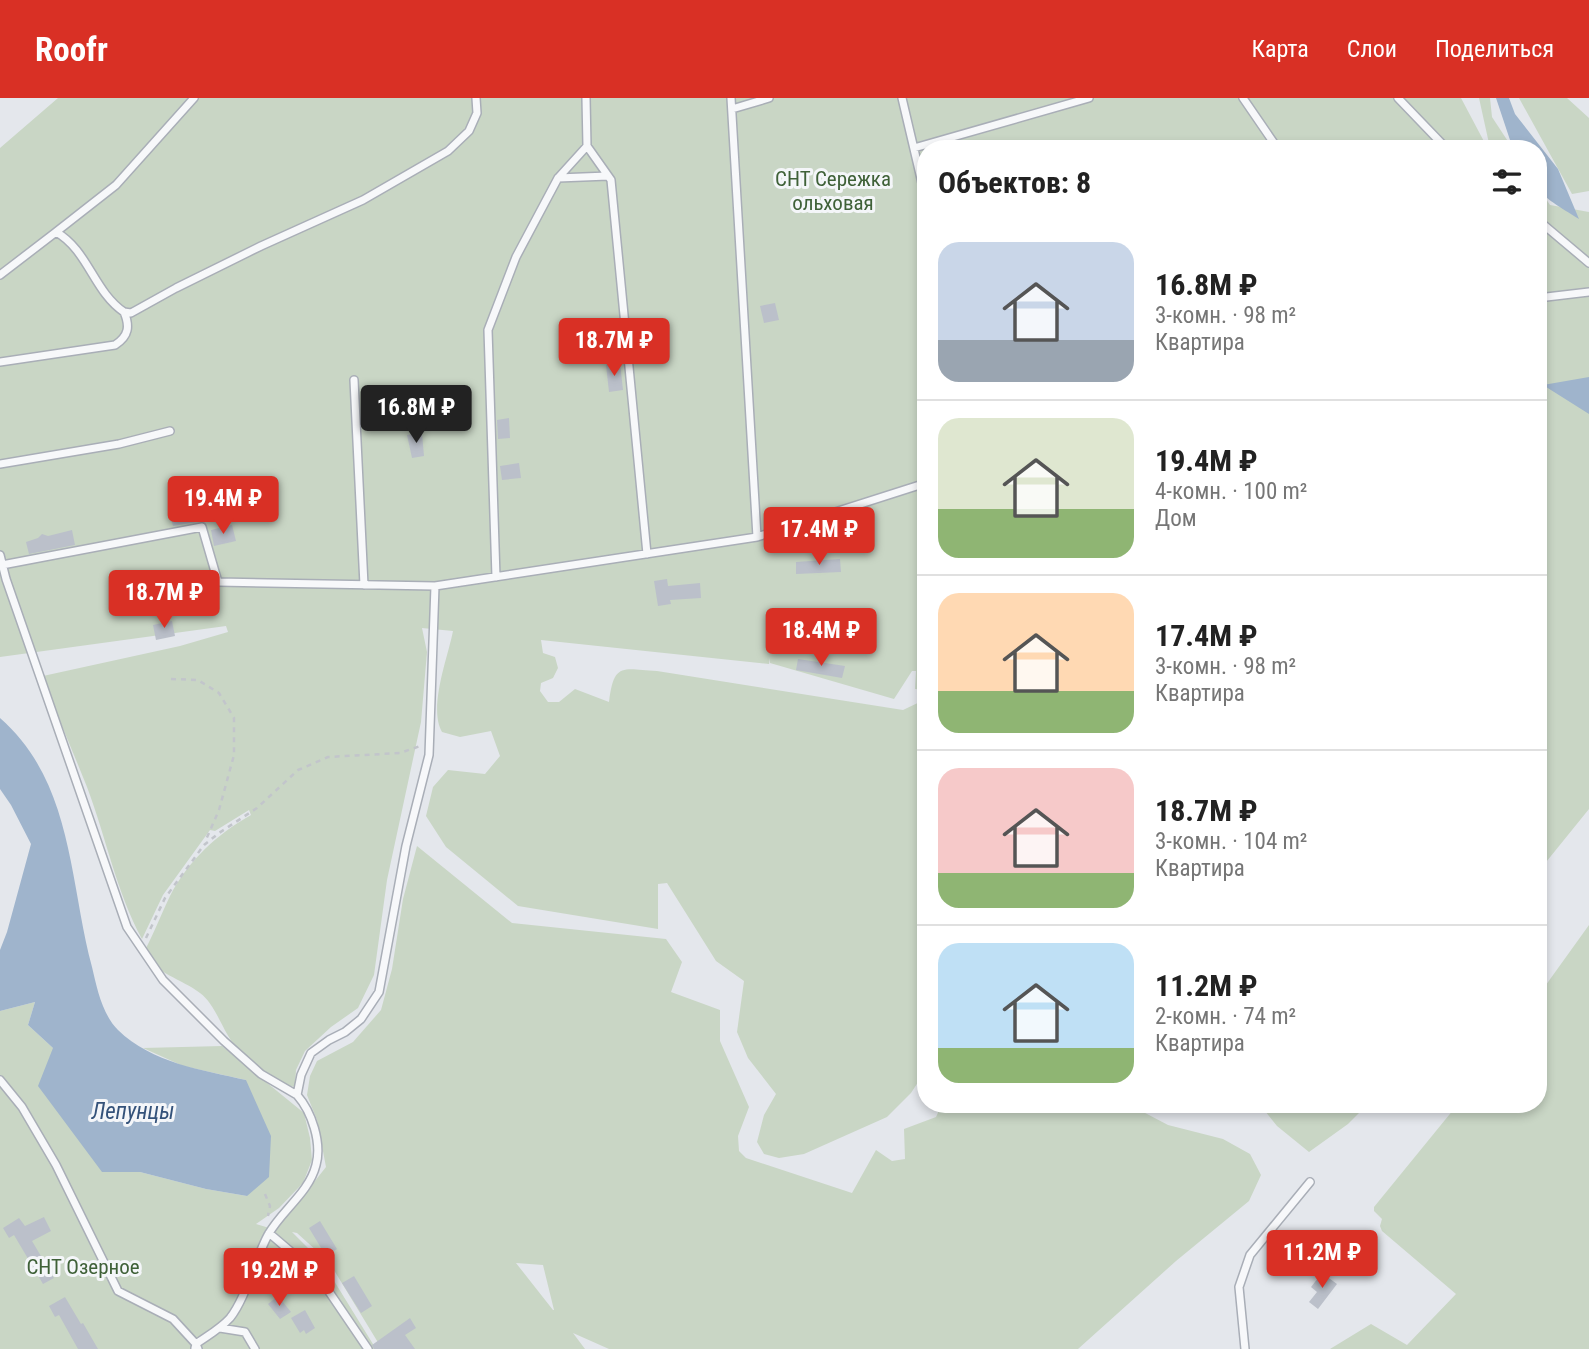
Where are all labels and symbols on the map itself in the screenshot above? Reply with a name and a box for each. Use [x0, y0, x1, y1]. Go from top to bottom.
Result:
park label: СНТ Сережка ольховая [775, 167, 891, 215]
pin: 18.7M ₽ [549, 318, 679, 378]
pin: 16.8M ₽ [351, 386, 481, 445]
pin: 19.4M ₽ [158, 476, 288, 536]
pin: 17.4M ₽ [754, 508, 884, 567]
pin: 18.7M ₽ [99, 570, 229, 630]
pin: 18.4M ₽ [756, 608, 886, 668]
water label: Лепунцы [90, 1098, 175, 1125]
pin: 11.2M ₽ [1257, 1230, 1387, 1290]
pin: 19.2M ₽ [214, 1248, 344, 1308]
park label: СНТ Озерное [26, 1255, 140, 1279]

